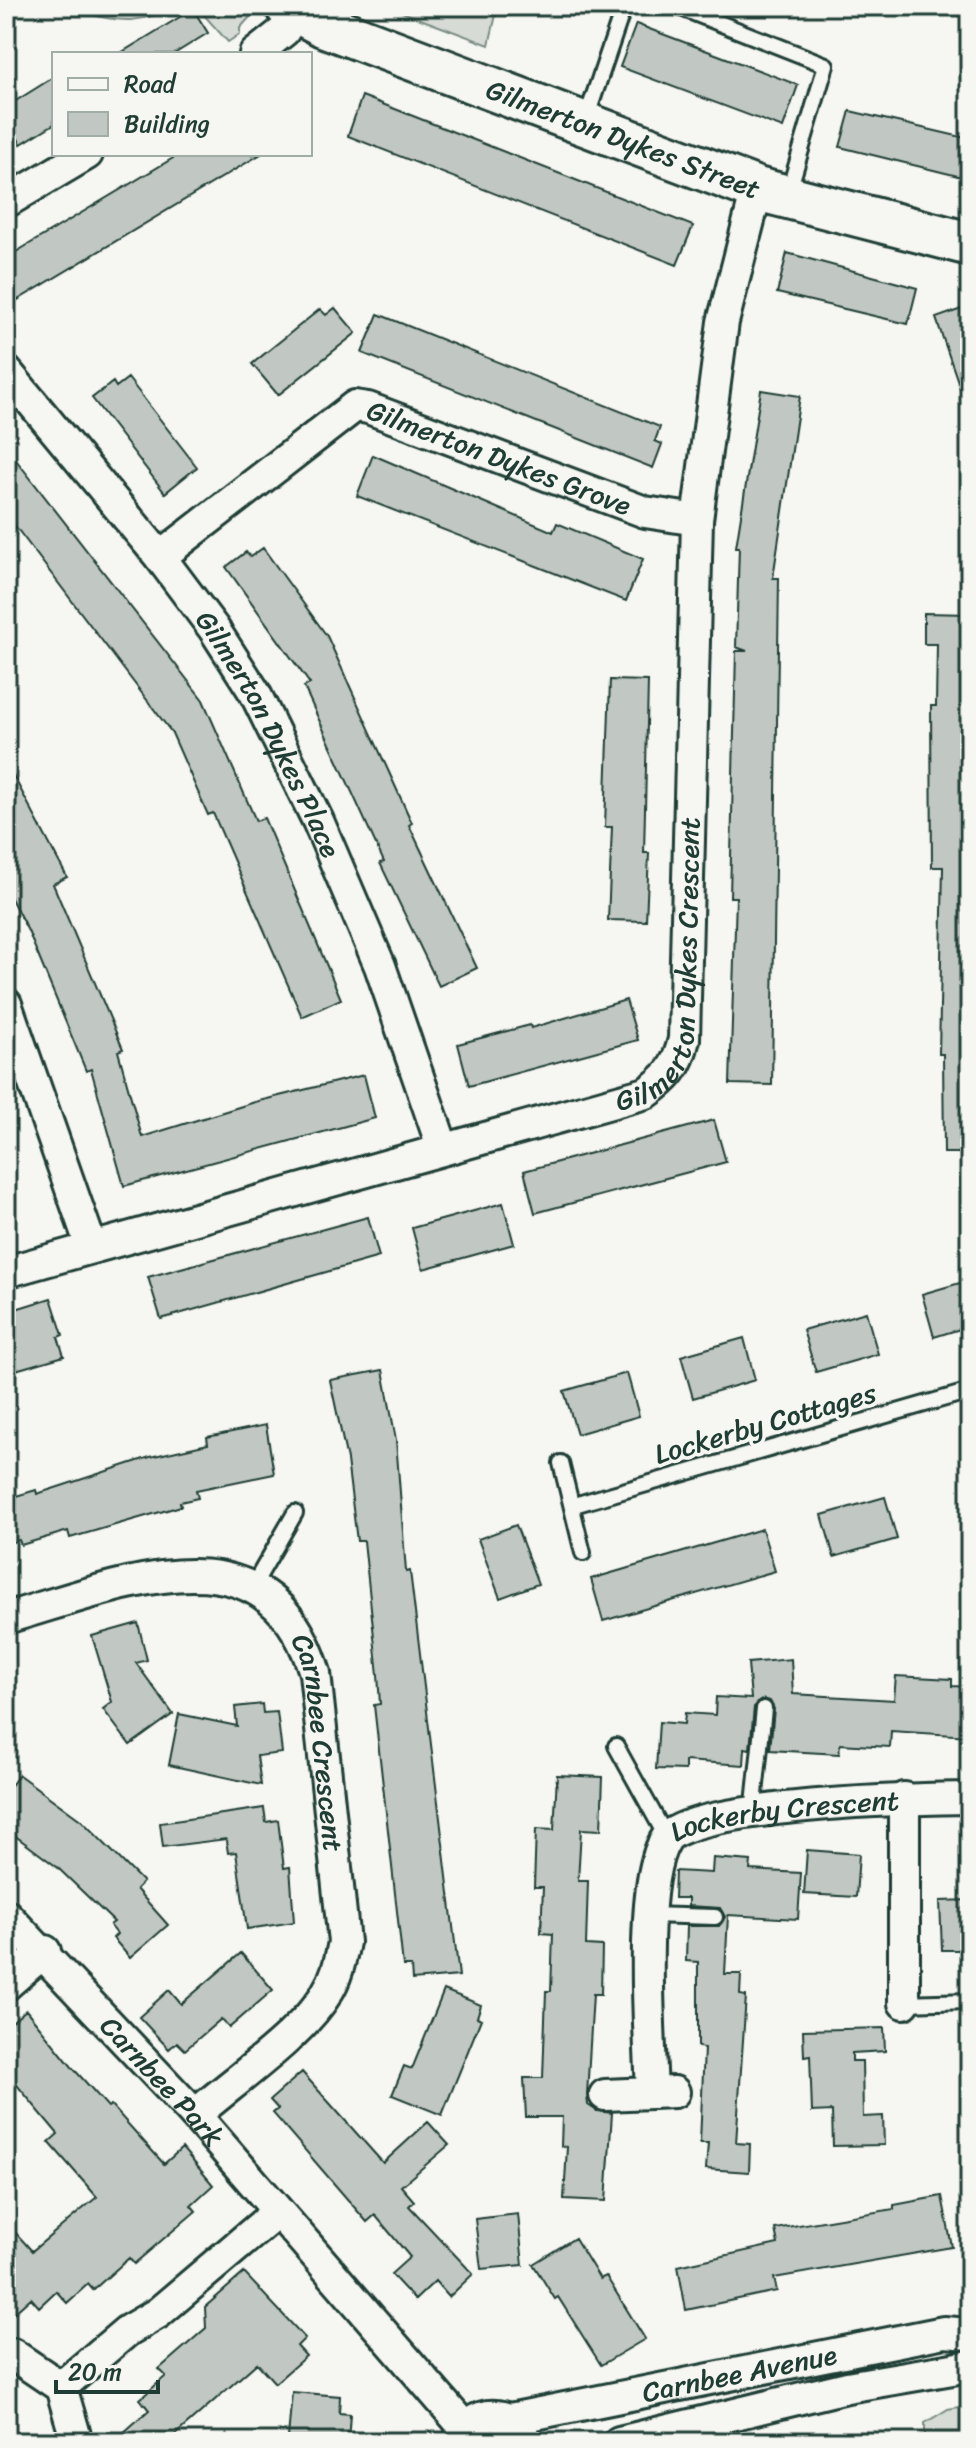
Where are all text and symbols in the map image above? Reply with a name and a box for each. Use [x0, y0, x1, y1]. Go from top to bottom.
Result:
legend [52, 52, 312, 156]
text: Road [124, 63, 178, 105]
street label: Gilmerton Dykes Street [479, 65, 768, 213]
text: Building [124, 103, 210, 145]
street label: Gilmerton Dykes Grove [360, 386, 638, 530]
street label: Gilmerton Dykes Place [182, 599, 355, 865]
street label: Gilmerton Dykes Crescent [610, 817, 715, 1125]
street label: Lockerby Cottages [648, 1368, 882, 1479]
street label: Carnbee Crescent [277, 1625, 358, 1854]
street label: Lockerby Crescent [661, 1776, 900, 1856]
street label: Carnbee Park [88, 2004, 237, 2158]
street label: Carnbee Avenue [638, 2330, 841, 2417]
scale bar [56, 2344, 158, 2394]
text: 20 m [68, 2351, 122, 2393]

